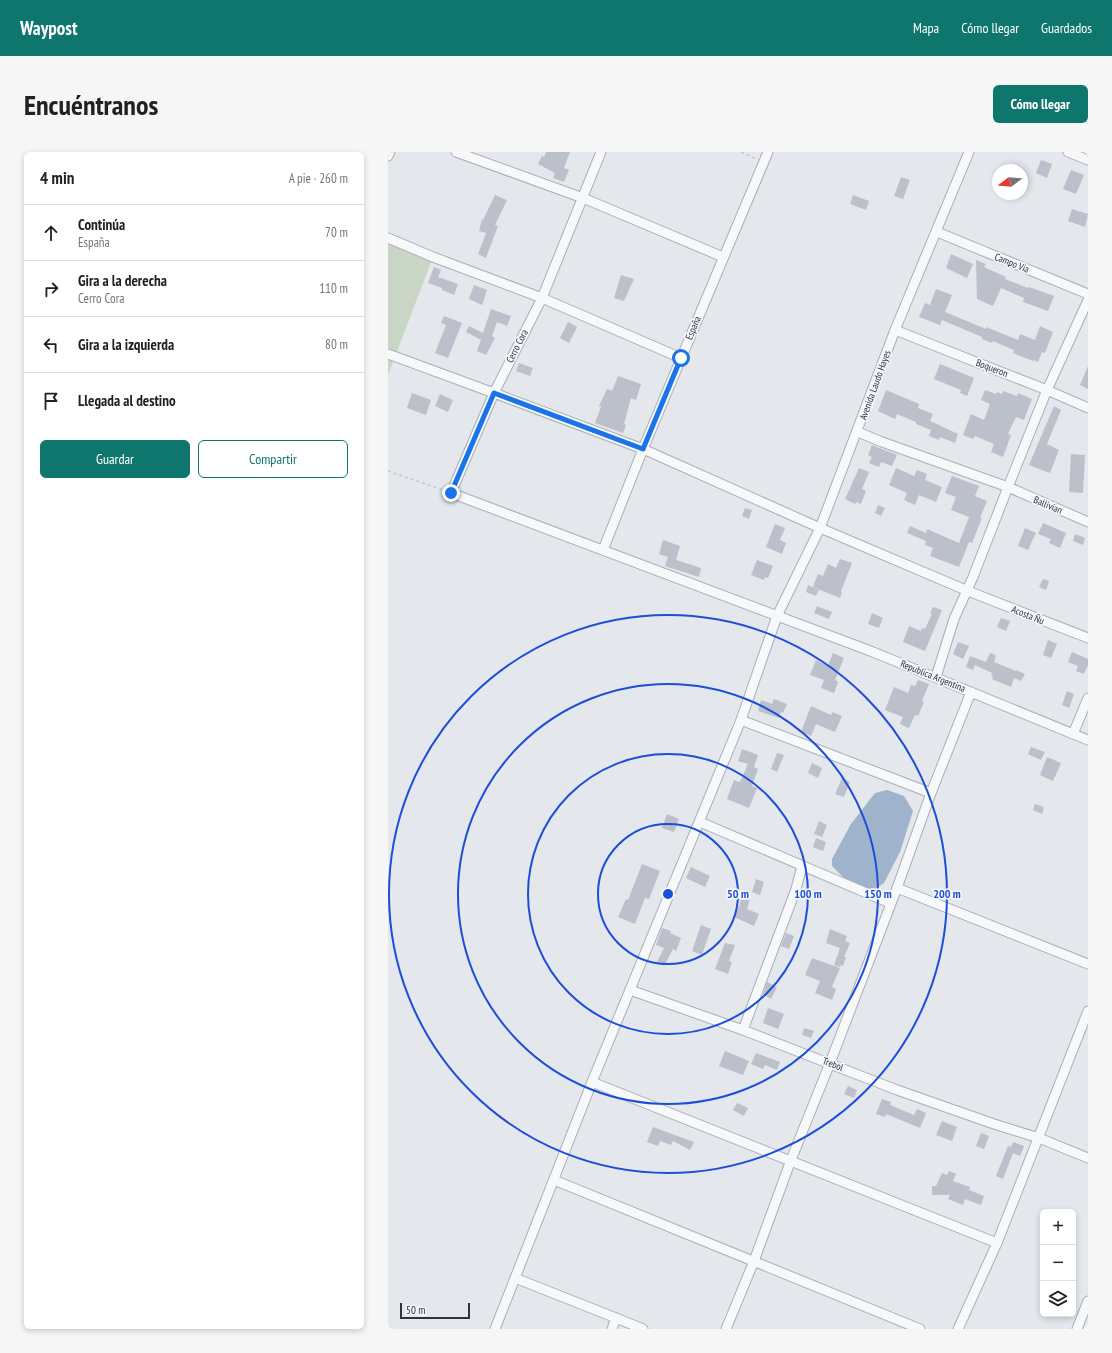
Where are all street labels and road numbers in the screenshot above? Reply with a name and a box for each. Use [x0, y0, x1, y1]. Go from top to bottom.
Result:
street label: Campo Via [993, 250, 1031, 276]
street label: España [682, 314, 704, 342]
street label: Cerro Cora [503, 327, 531, 365]
street label: Avenida Laudo Hayes [856, 348, 894, 422]
street label: Boqueron [974, 356, 1010, 380]
street label: Ballivian [1032, 493, 1064, 517]
street label: Acosta Ñu [1010, 603, 1046, 627]
street label: Republica Argentina [899, 657, 967, 695]
street label: Trebol [821, 1054, 846, 1074]

